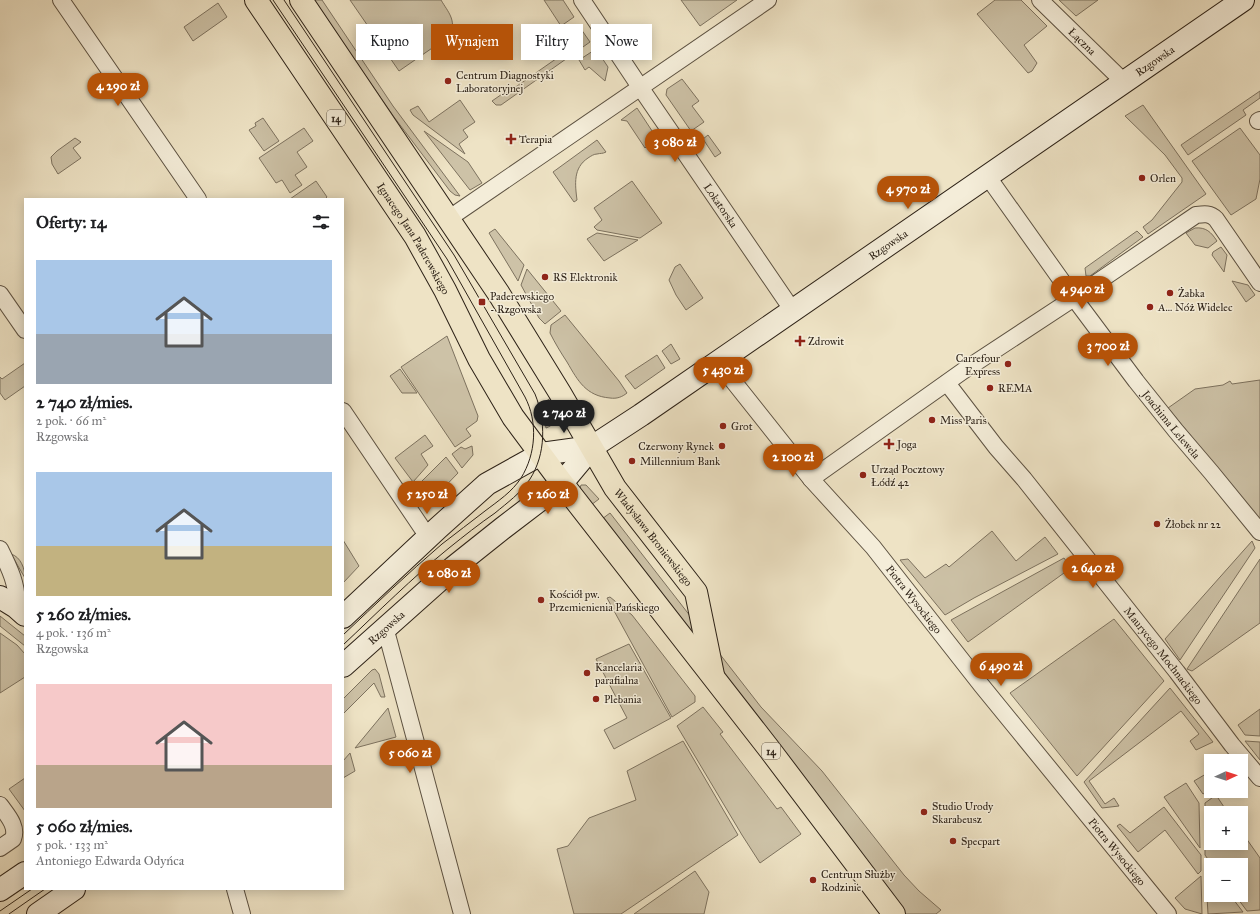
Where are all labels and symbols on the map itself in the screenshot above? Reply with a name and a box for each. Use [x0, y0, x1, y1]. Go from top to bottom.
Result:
street label: Łączna [1065, 25, 1099, 58]
street label: Rzgowska [1133, 43, 1177, 79]
place label: Centrum Diagnostyki Laboratoryjnej [456, 69, 554, 95]
pin: 4 290 zł [77, 73, 159, 107]
marker: Centrum Diagnostyki Laboratoryjnej [443, 76, 453, 86]
road number: 14 [327, 110, 345, 126]
pin: 3 080 zł [634, 129, 716, 163]
place label: Terapia [519, 133, 553, 146]
marker: Terapia [506, 134, 516, 144]
place label: Orlen [1150, 172, 1176, 185]
marker: Orlen [1137, 173, 1147, 183]
pin: 4 970 zł [867, 176, 949, 210]
street label: Ignacego Jana Paderewskiego [374, 180, 452, 297]
street label: Lokatorska [701, 181, 740, 231]
street label: Rzgowska [866, 227, 911, 263]
place label: RS Elektronik [553, 271, 618, 284]
marker: RS Elektronik [540, 272, 550, 282]
pin: 4 940 zł [1041, 276, 1123, 310]
place label: Żabka [1178, 286, 1205, 300]
marker: Żabka [1165, 288, 1175, 298]
place label: Paderewskiego - Rzgowska [490, 290, 554, 316]
marker: Paderewskiego - Rzgowska [477, 297, 487, 307]
place label: A... Nóż Widelec [1157, 301, 1233, 314]
marker: A... Nóż Widelec [1145, 302, 1155, 312]
pin: 3 700 zł [1067, 333, 1149, 367]
place label: Zdrowit [808, 335, 844, 348]
marker: Zdrowit [795, 336, 805, 346]
place label: Carrefour Express [956, 352, 1001, 378]
pin: 5 430 zł [682, 357, 764, 391]
marker: Carrefour Express [1003, 359, 1013, 369]
place label: REMA [998, 382, 1033, 395]
marker: REMA [985, 383, 995, 393]
street label: Joachima Lelewela [1138, 387, 1203, 462]
pin: 2 740 zł [523, 400, 605, 434]
place label: Miss Paris [940, 414, 987, 427]
marker: Miss Paris [927, 415, 937, 425]
place label: Grot [731, 420, 753, 433]
marker: Grot [718, 421, 728, 431]
place label: Joga [896, 438, 917, 452]
marker: Joga [884, 439, 894, 449]
place label: Czerwony Rynek [638, 440, 715, 453]
marker: Czerwony Rynek [717, 441, 727, 451]
pin: 2 100 zł [752, 444, 834, 478]
place label: Millennium Bank [640, 455, 721, 468]
marker: Millennium Bank [627, 456, 637, 466]
place label: Urząd Pocztowy Łódź 42 [871, 463, 945, 489]
marker: Urząd Pocztowy Łódź 42 [858, 470, 868, 480]
pin: 5 250 zł [386, 481, 468, 515]
pin: 5 260 zł [507, 481, 589, 515]
street label: Władysława Broniewskiego [611, 486, 695, 589]
place label: Żłobek nr 22 [1165, 517, 1222, 531]
marker: Żłobek nr 22 [1152, 519, 1162, 529]
pin: 2 640 zł [1052, 555, 1134, 589]
pin: 2 080 zł [408, 560, 490, 594]
street label: Piotra Wysockiego [883, 563, 945, 637]
place label: Kościół pw. Przemienienia Pańskiego [549, 588, 660, 614]
marker: Kościół pw. Przemienienia Pańskiego [536, 595, 546, 605]
street label: Maurycego Mochnackiego [1121, 605, 1205, 707]
street label: Rzgowska [366, 608, 408, 647]
pin: 6 490 zł [960, 653, 1042, 687]
place label: Kancelaria parafialna [594, 661, 642, 687]
marker: Kancelaria parafialna [582, 668, 592, 678]
place label: Plebania [604, 693, 642, 706]
marker: Plebania [591, 694, 601, 704]
pin: 5 060 zł [369, 740, 451, 774]
road number: 14 [762, 743, 780, 759]
north arrow [1204, 754, 1248, 798]
place label: Studio Urody Skarabeusz [932, 800, 994, 826]
marker: Studio Urody Skarabeusz [919, 807, 929, 817]
street label: Piotra Wysockiego [1085, 816, 1148, 889]
place label: Specpart [961, 835, 1000, 848]
marker: Specpart [948, 836, 958, 846]
place label: Centrum Służby Rodzinie [821, 868, 896, 894]
marker: Centrum Służby Rodzinie [808, 875, 818, 885]

